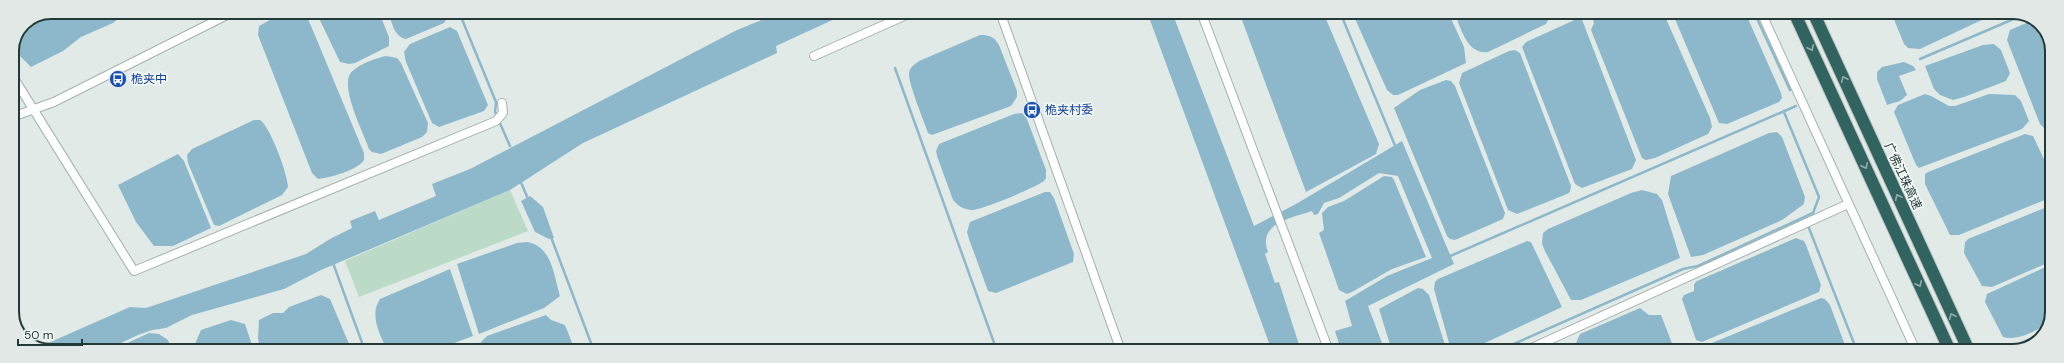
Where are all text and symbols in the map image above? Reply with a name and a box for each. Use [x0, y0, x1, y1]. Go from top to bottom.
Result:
one-way arrow [1806, 43, 1814, 51]
bus stop icon: 桅夹中 [108, 69, 128, 89]
place label: 桅夹中 [131, 71, 167, 87]
one-way arrow [1841, 76, 1849, 84]
bus stop icon: 桅夹村委 [1022, 100, 1042, 120]
place label: 桅夹村委 [1045, 102, 1093, 118]
street label: 广佛江珠高速 [1881, 140, 1925, 212]
one-way arrow [1860, 162, 1868, 169]
one-way arrow [1895, 194, 1903, 202]
one-way arrow [1914, 280, 1922, 287]
one-way arrow [1949, 312, 1957, 320]
scale bar [18, 321, 82, 347]
text: 50 m [24, 327, 53, 343]

